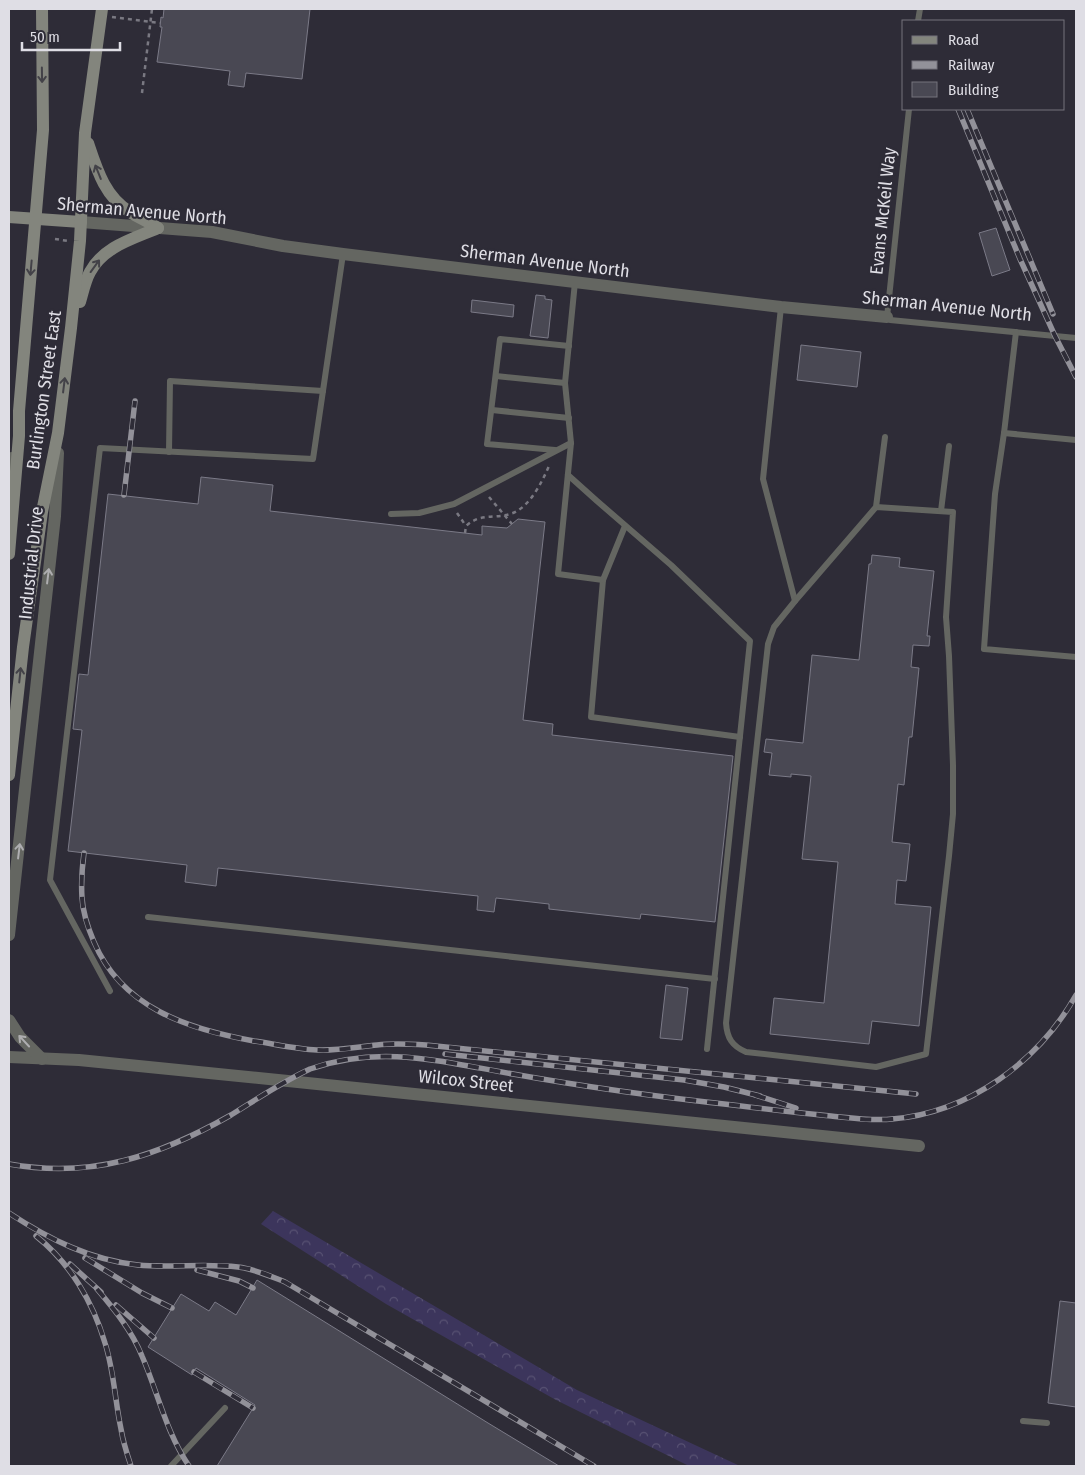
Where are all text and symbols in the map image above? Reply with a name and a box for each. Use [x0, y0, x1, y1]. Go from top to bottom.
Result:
scale bar [22, 20, 120, 52]
legend [902, 20, 1065, 110]
text: 50 m [30, 28, 60, 46]
text: Road [948, 31, 979, 49]
text: Railway [948, 56, 995, 74]
one-way arrow [37, 66, 47, 83]
text: Building [948, 81, 999, 99]
street label: Evans McKeil Way [865, 146, 901, 276]
one-way arrow [93, 165, 103, 180]
street label: Sherman Avenue North [56, 193, 228, 229]
street label: Sherman Avenue North [459, 240, 631, 282]
one-way arrow [90, 259, 100, 273]
one-way arrow [27, 260, 36, 276]
street label: Sherman Avenue North [861, 286, 1033, 326]
street label: Burlington Street East [22, 309, 66, 471]
one-way arrow [59, 377, 69, 393]
street label: Industrial Drive [14, 505, 48, 621]
one-way arrow [43, 568, 53, 584]
one-way arrow [15, 667, 25, 683]
one-way arrow [14, 844, 24, 860]
one-way arrow [18, 1034, 30, 1047]
street label: Wilcox Street [417, 1065, 515, 1097]

